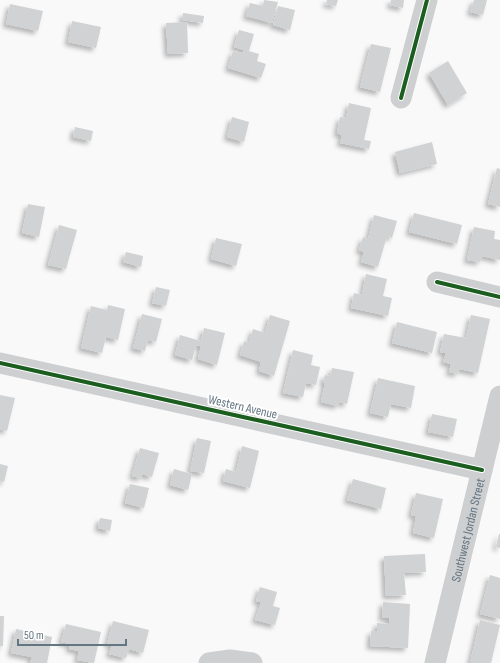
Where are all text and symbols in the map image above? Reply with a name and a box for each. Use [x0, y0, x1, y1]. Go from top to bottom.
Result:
street label: Western Avenue [207, 391, 279, 423]
street label: Southwest Jordan Street [448, 477, 489, 584]
scale bar [18, 621, 126, 647]
text: 50 m [24, 628, 44, 643]

